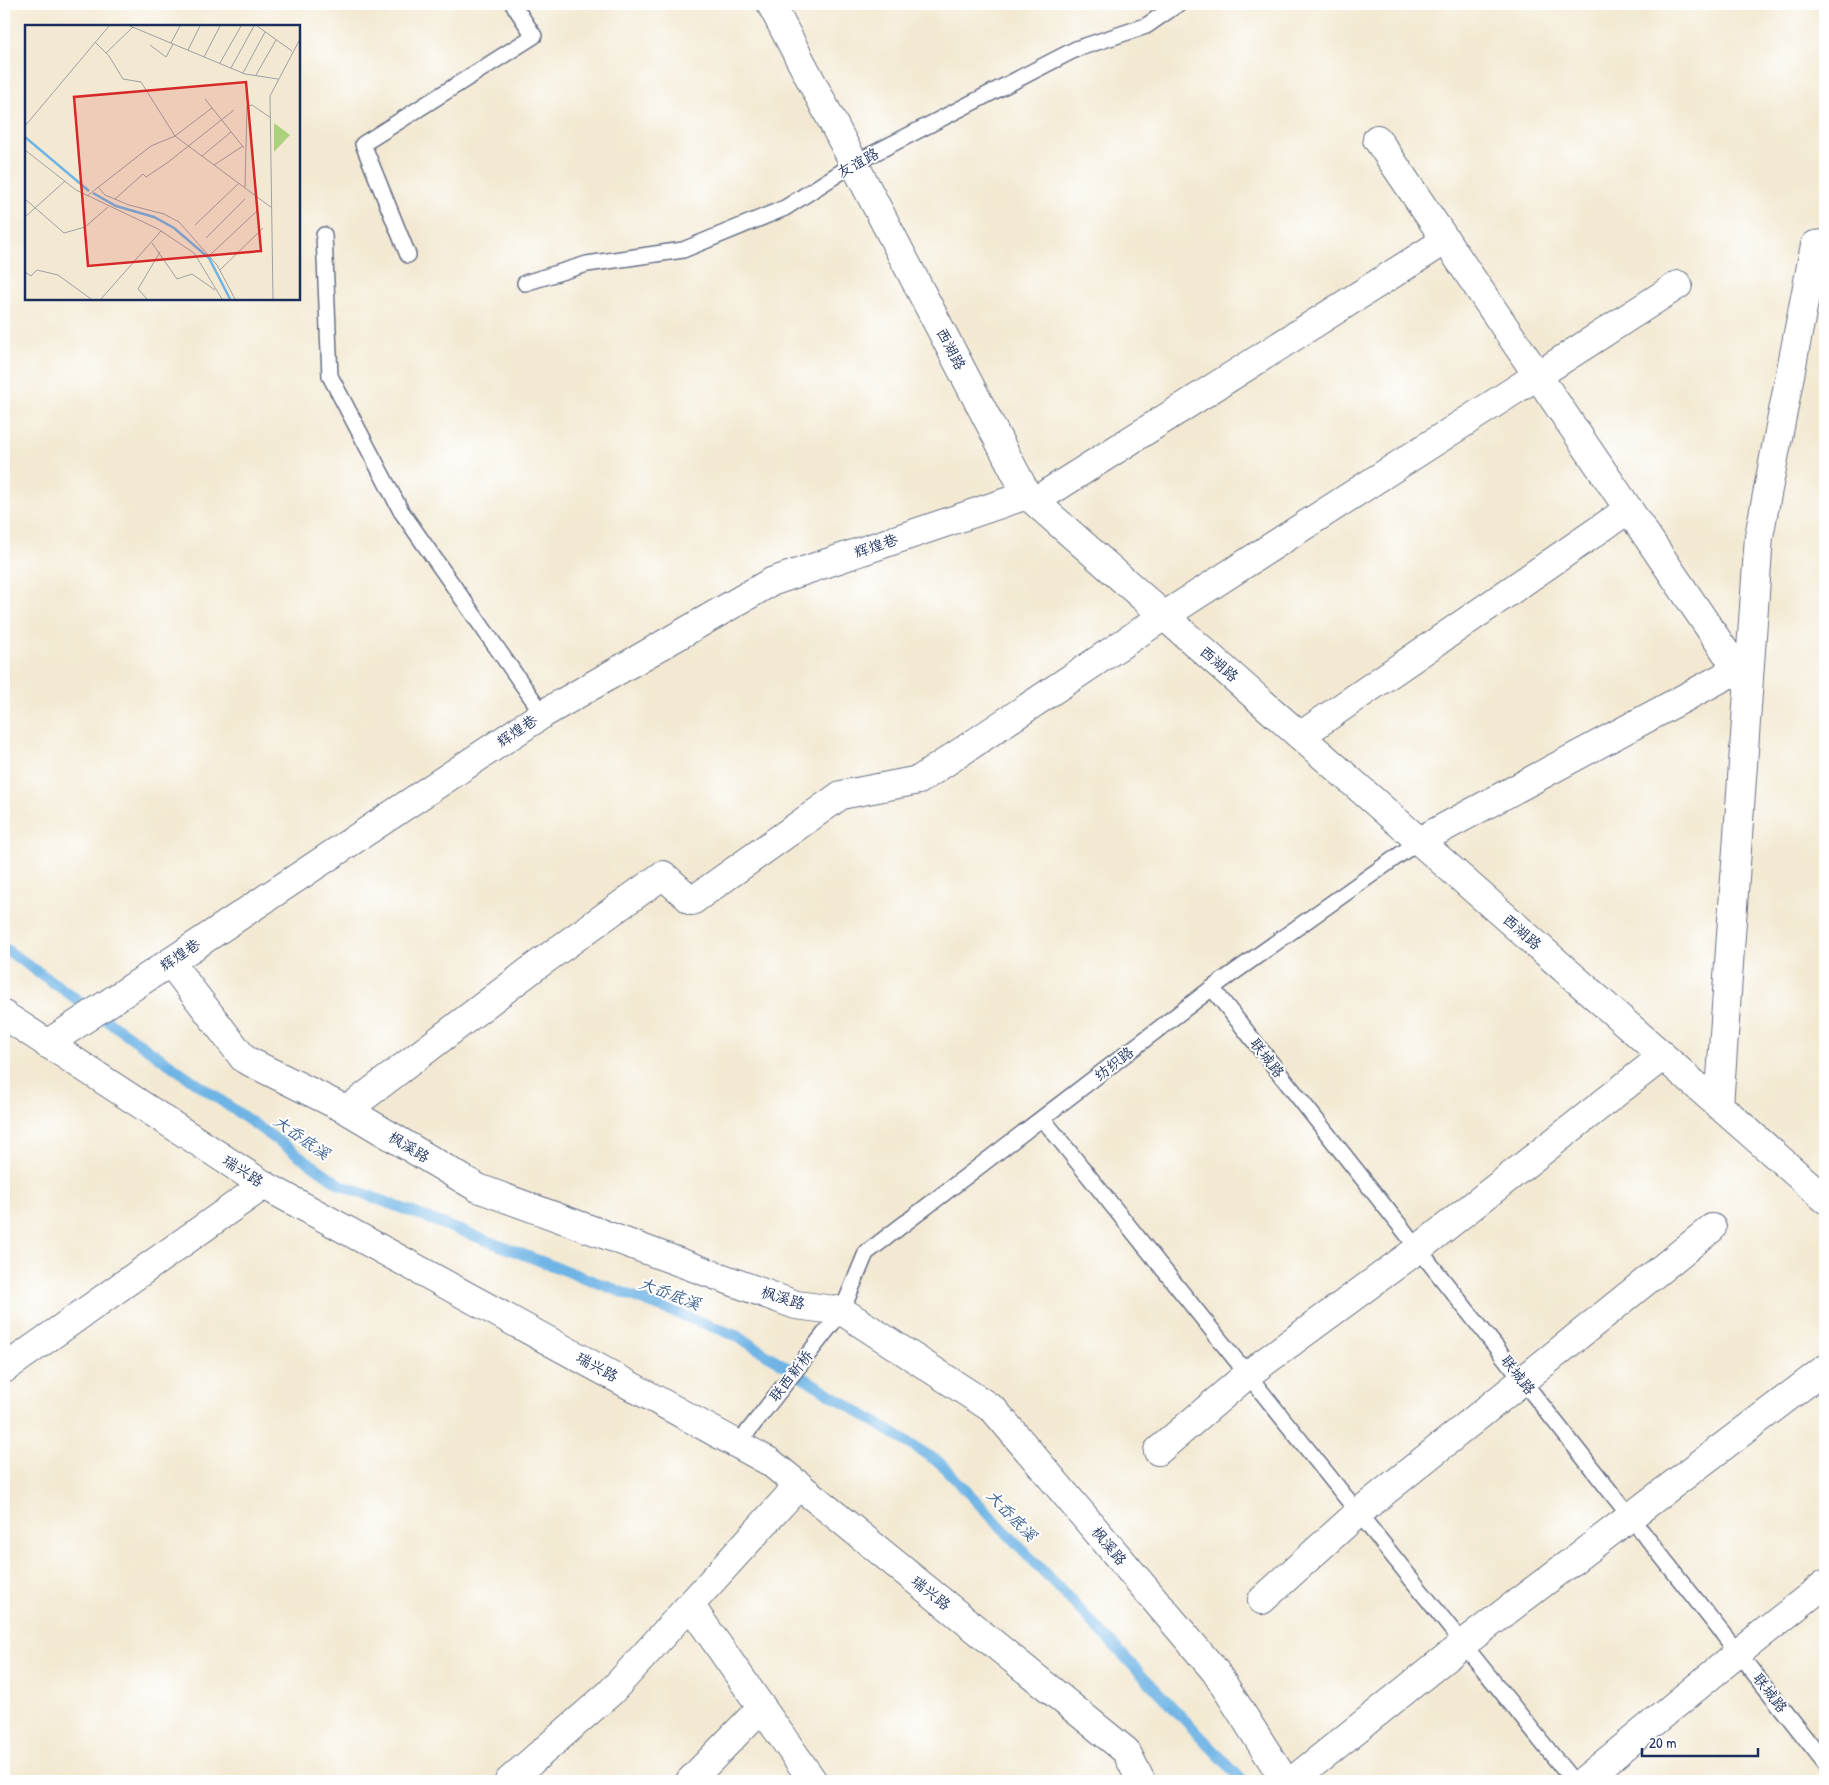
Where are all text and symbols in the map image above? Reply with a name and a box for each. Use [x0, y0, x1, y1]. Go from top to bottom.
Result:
inset map [25, 25, 300, 300]
street label: 友谊路 [833, 142, 883, 183]
street label: 西湖路 [932, 324, 971, 374]
street label: 辉煌巷 [851, 528, 901, 563]
street label: 西湖路 [1195, 641, 1243, 686]
street label: 辉煌巷 [492, 709, 541, 752]
street label: 西湖路 [1498, 909, 1546, 954]
street label: 辉煌巷 [155, 933, 204, 976]
street label: 联城路 [1245, 1033, 1290, 1082]
street label: 纺织路 [1089, 1041, 1138, 1086]
water label: 大岙底溪 [269, 1110, 335, 1165]
street label: 枫溪路 [385, 1126, 434, 1167]
street label: 瑞兴路 [219, 1150, 268, 1192]
water label: 大岙底溪 [636, 1271, 705, 1315]
street label: 枫溪路 [759, 1281, 808, 1314]
street label: 瑞兴路 [572, 1346, 622, 1387]
street label: 联西新桥 [764, 1346, 817, 1406]
street label: 联城路 [1496, 1350, 1541, 1399]
water label: 大岙底溪 [982, 1484, 1043, 1546]
street label: 枫溪路 [1087, 1522, 1132, 1570]
street label: 瑞兴路 [907, 1570, 955, 1615]
street label: 联城路 [1748, 1668, 1793, 1717]
scale bar [1642, 1725, 1758, 1757]
text: 20 m [1649, 1732, 1676, 1753]

